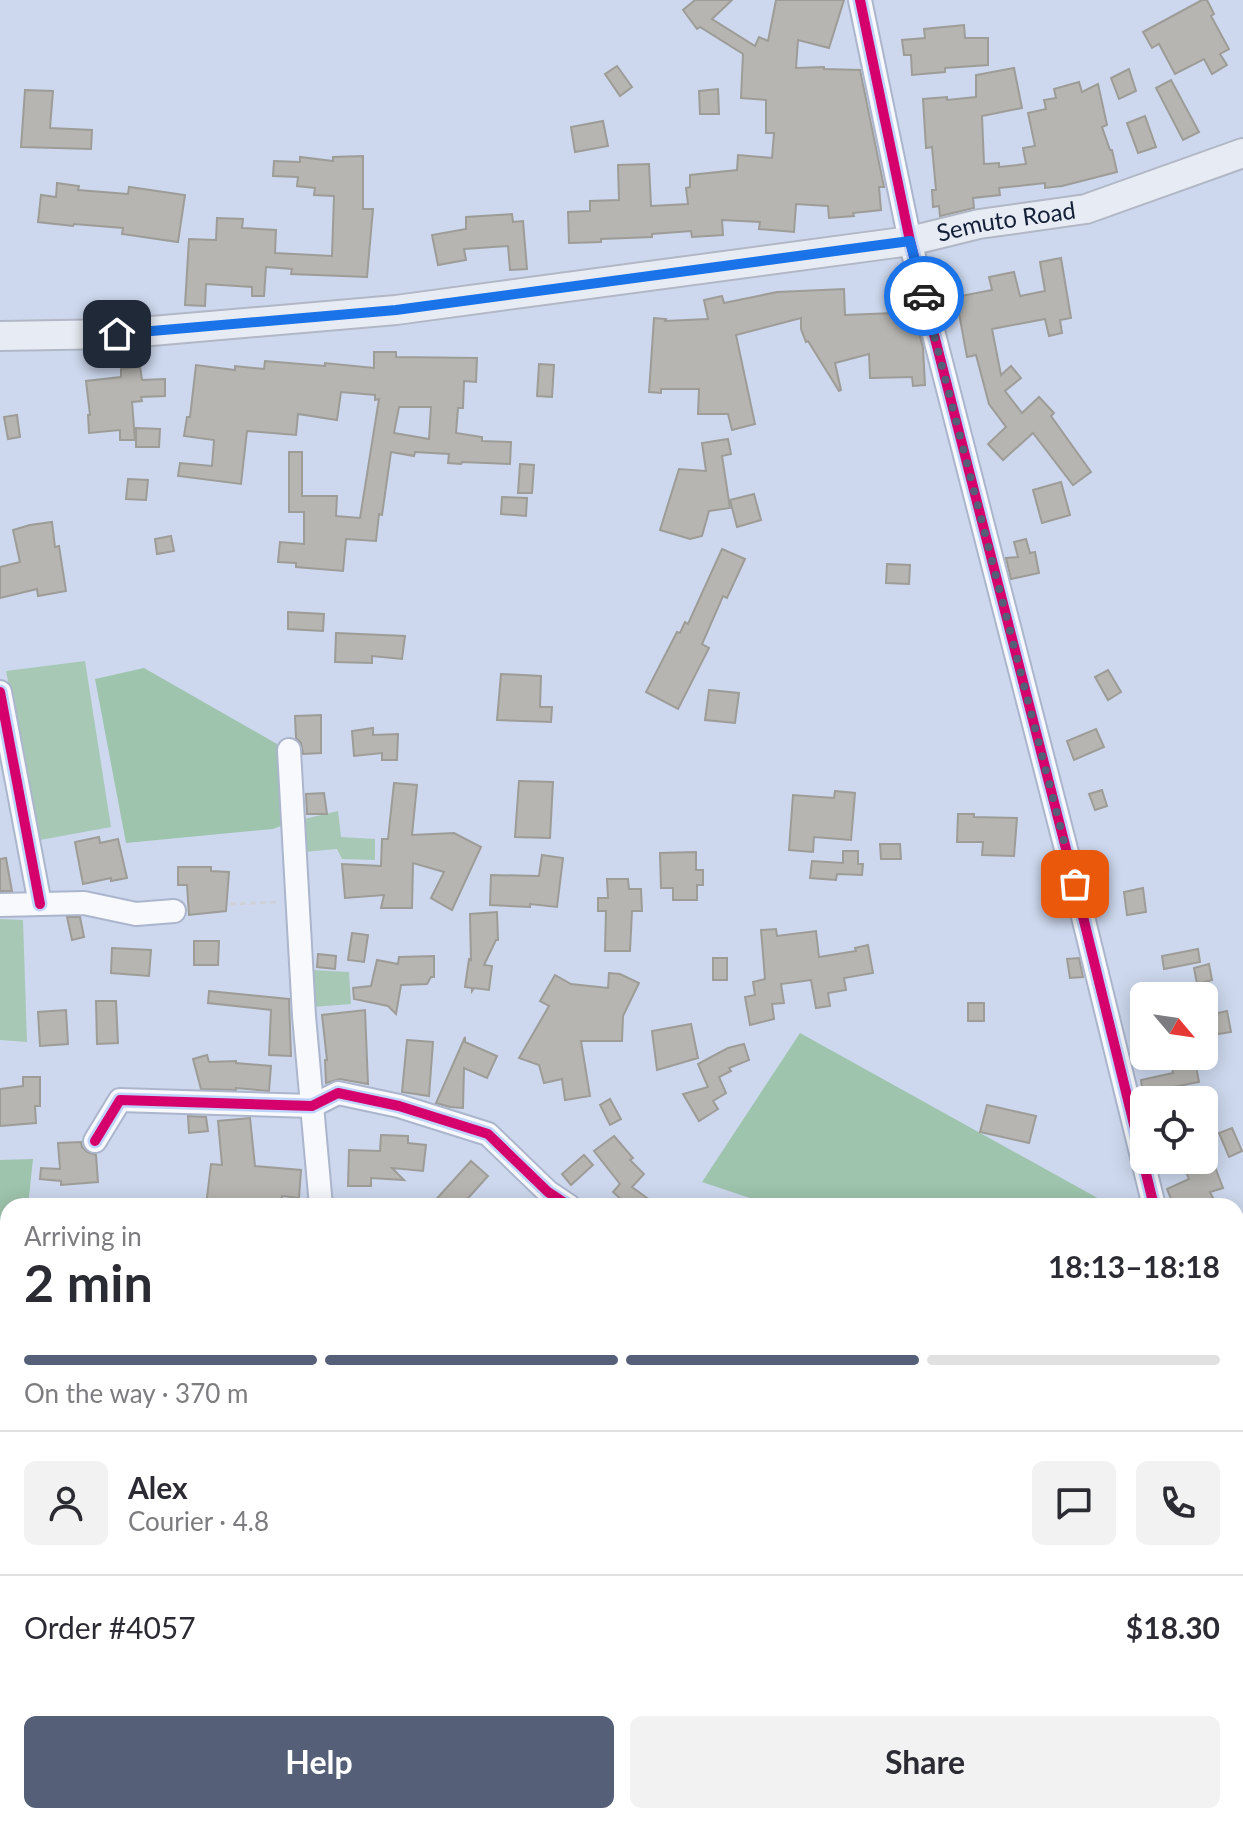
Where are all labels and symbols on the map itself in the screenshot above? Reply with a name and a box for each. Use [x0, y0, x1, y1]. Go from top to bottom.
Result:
street label: Semuto Road [934, 195, 1077, 247]
courier [884, 256, 964, 336]
pin [83, 300, 151, 368]
pin [1041, 850, 1109, 918]
north arrow [1130, 982, 1218, 1070]

